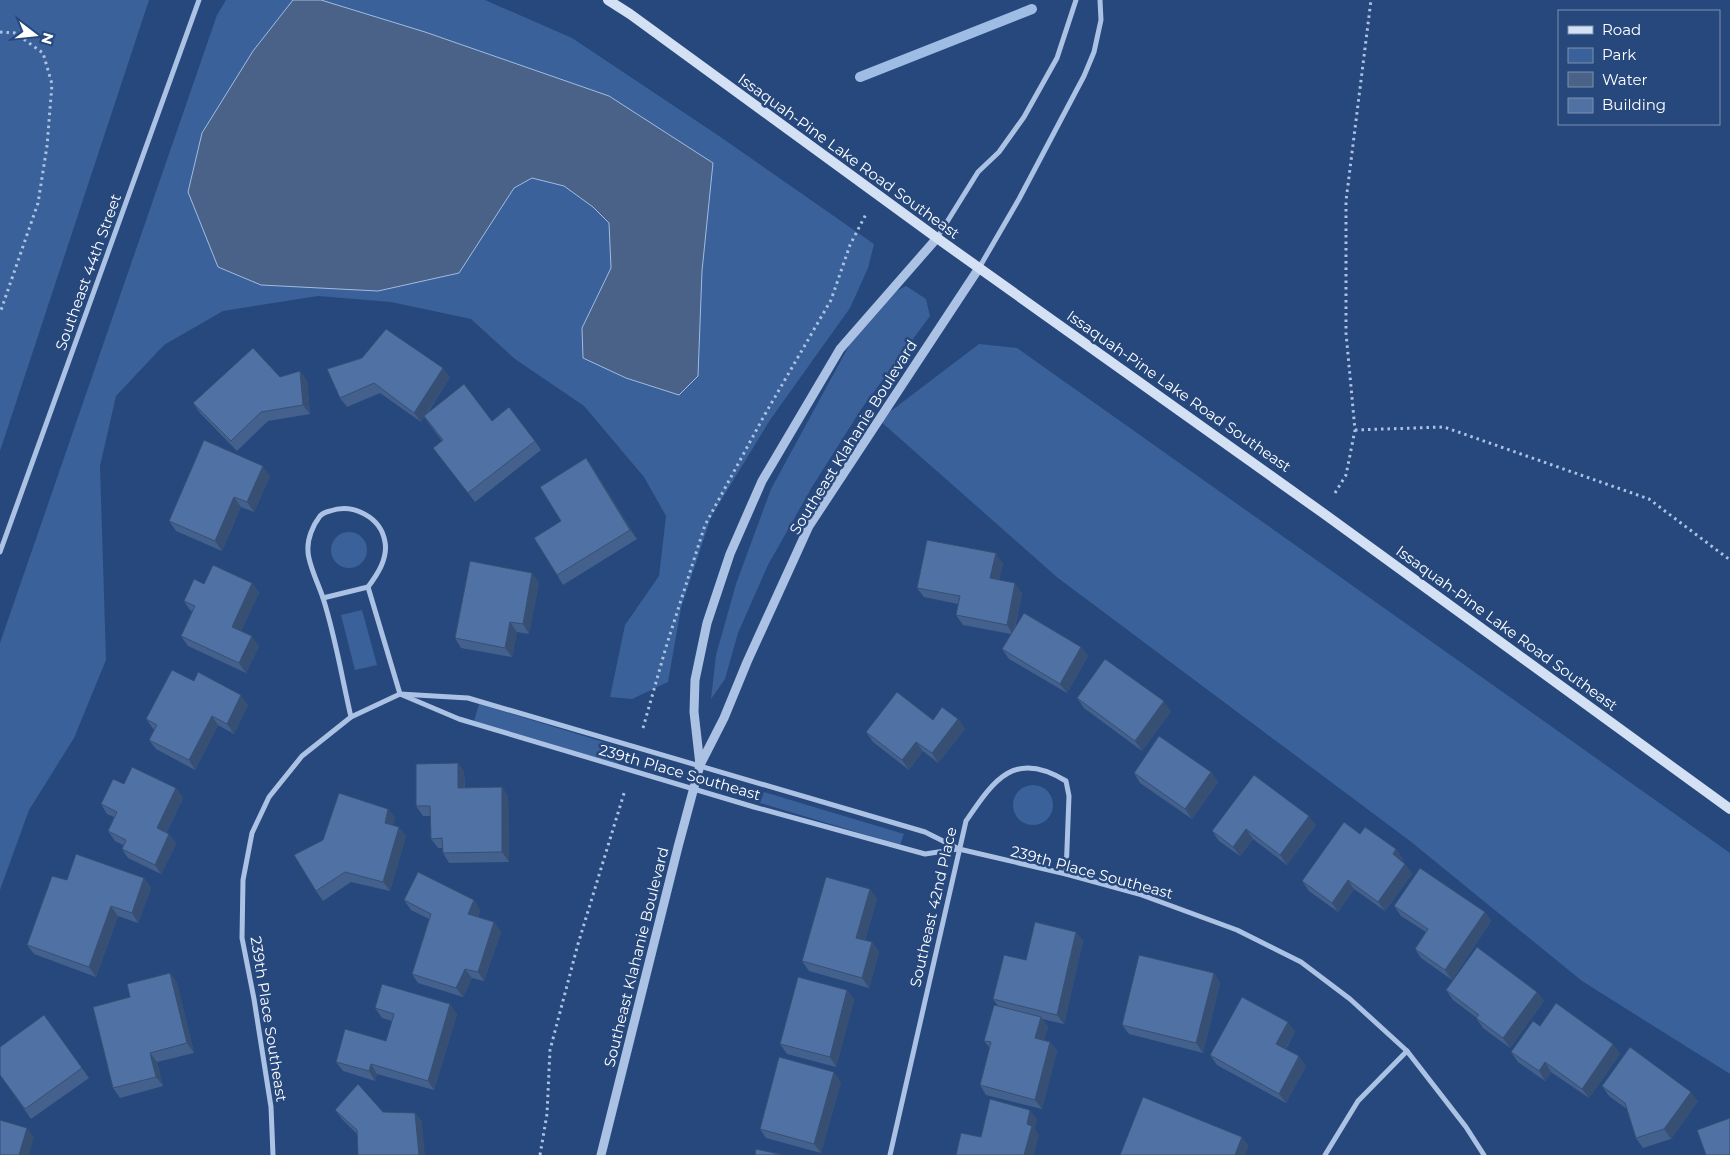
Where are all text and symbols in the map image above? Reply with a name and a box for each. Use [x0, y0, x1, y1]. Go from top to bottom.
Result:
north arrow [10, 10, 60, 60]
legend [1558, 10, 1720, 125]
text: Road [1602, 20, 1641, 39]
text: N [37, 31, 58, 47]
text: Park [1602, 45, 1636, 64]
street label: Issaquah-Pine Lake Road Southeast [734, 69, 964, 243]
text: Water [1602, 70, 1648, 89]
text: Building [1602, 95, 1666, 114]
street label: Southeast 44th Street [51, 191, 125, 353]
street label: Issaquah-Pine Lake Road Southeast [1063, 306, 1295, 476]
street label: Southeast Klahanie Boulevard [785, 336, 921, 538]
street label: Issaquah-Pine Lake Road Southeast [1392, 541, 1622, 715]
street label: 239th Place Southeast [597, 740, 763, 804]
street label: Southeast 42nd Place [905, 825, 961, 989]
street label: 239th Place Southeast [1009, 841, 1175, 903]
street label: Southeast Klahanie Boulevard [599, 845, 673, 1069]
street label: 239th Place Southeast [247, 935, 291, 1103]

